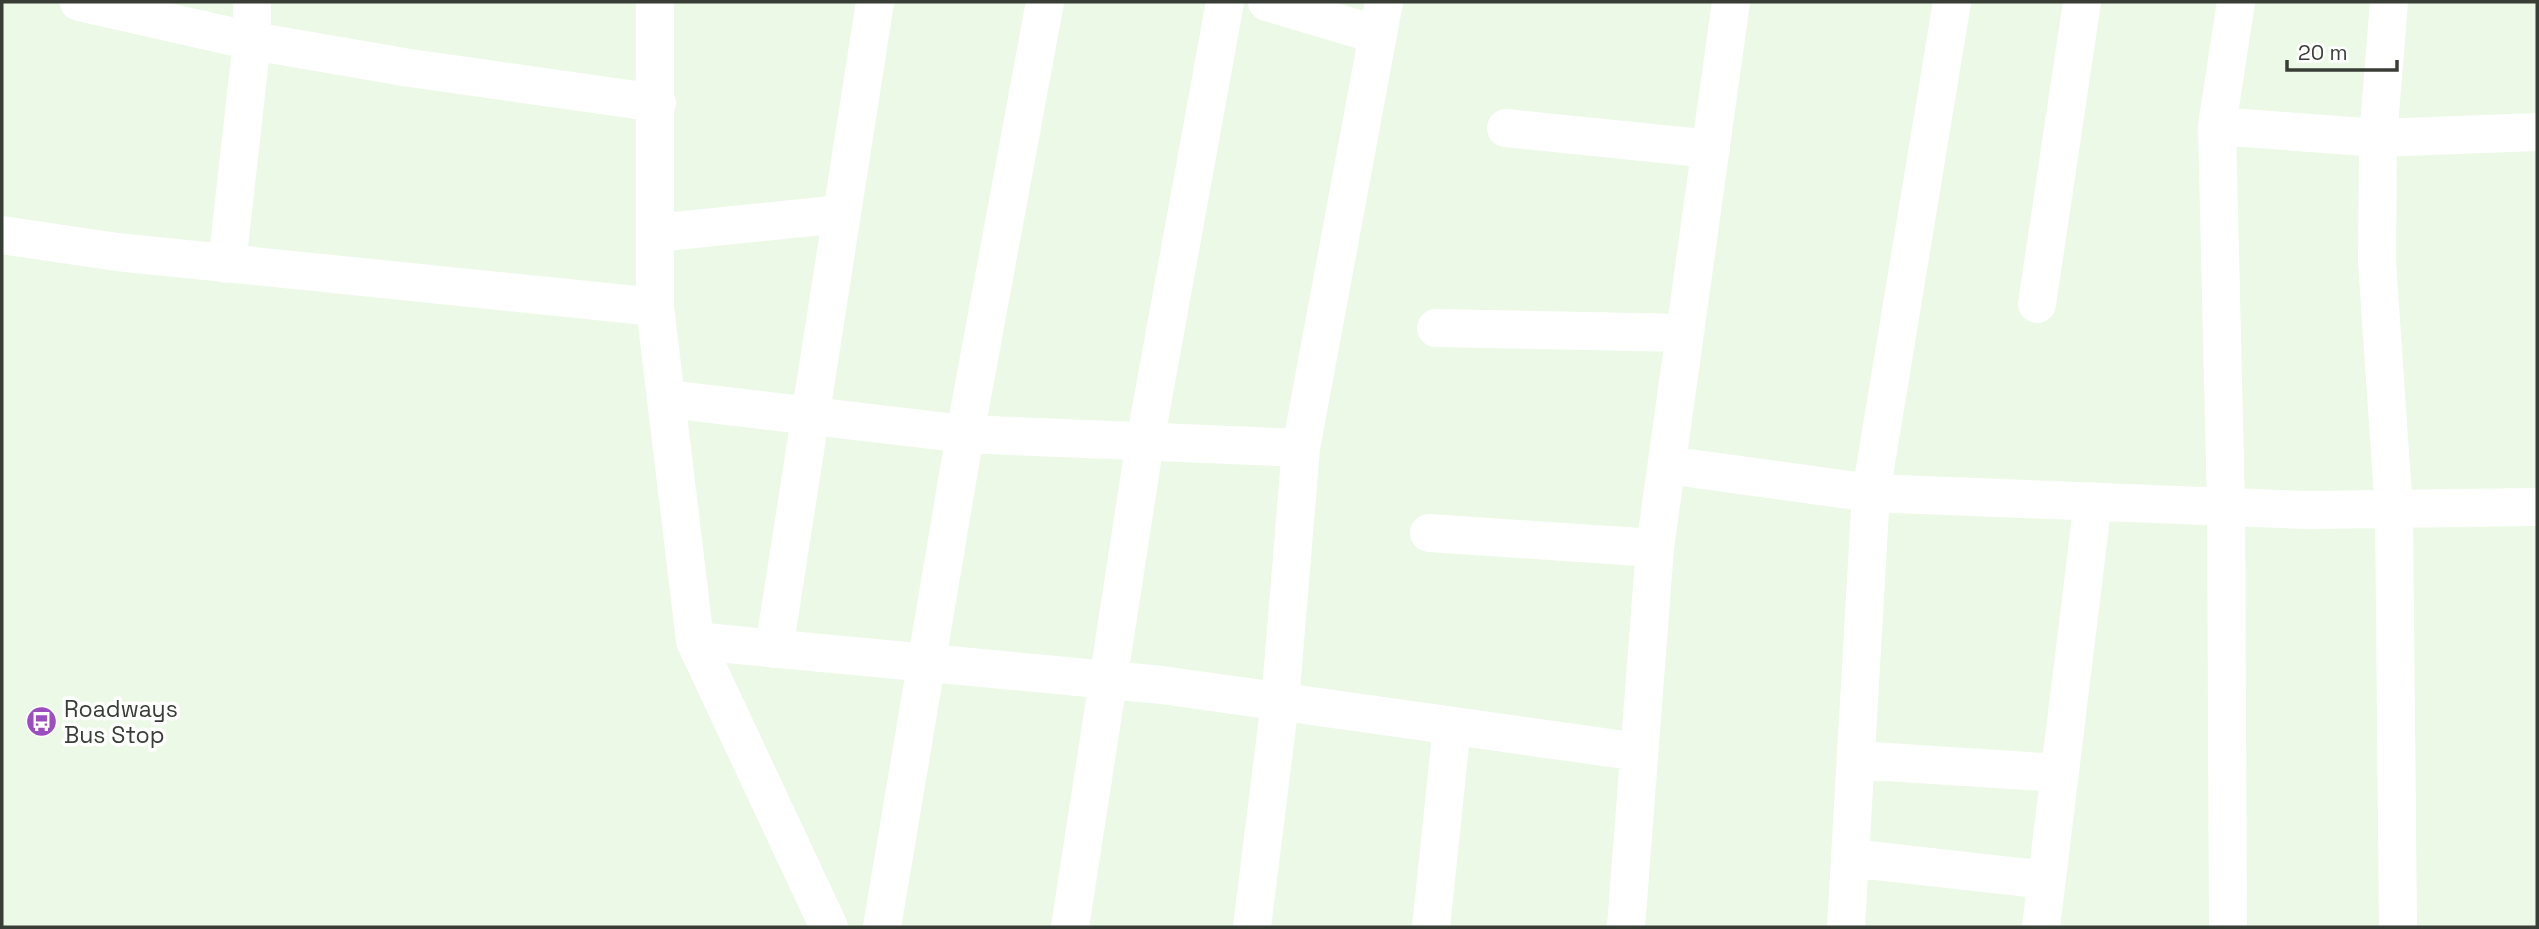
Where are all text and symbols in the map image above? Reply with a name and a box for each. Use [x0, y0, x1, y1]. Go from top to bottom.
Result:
scale bar [2287, 28, 2397, 72]
text: 20 m [2298, 39, 2348, 66]
place label: Roadways Bus Stop [64, 694, 178, 750]
bus stop icon: Roadways Bus Stop [24, 705, 58, 739]

